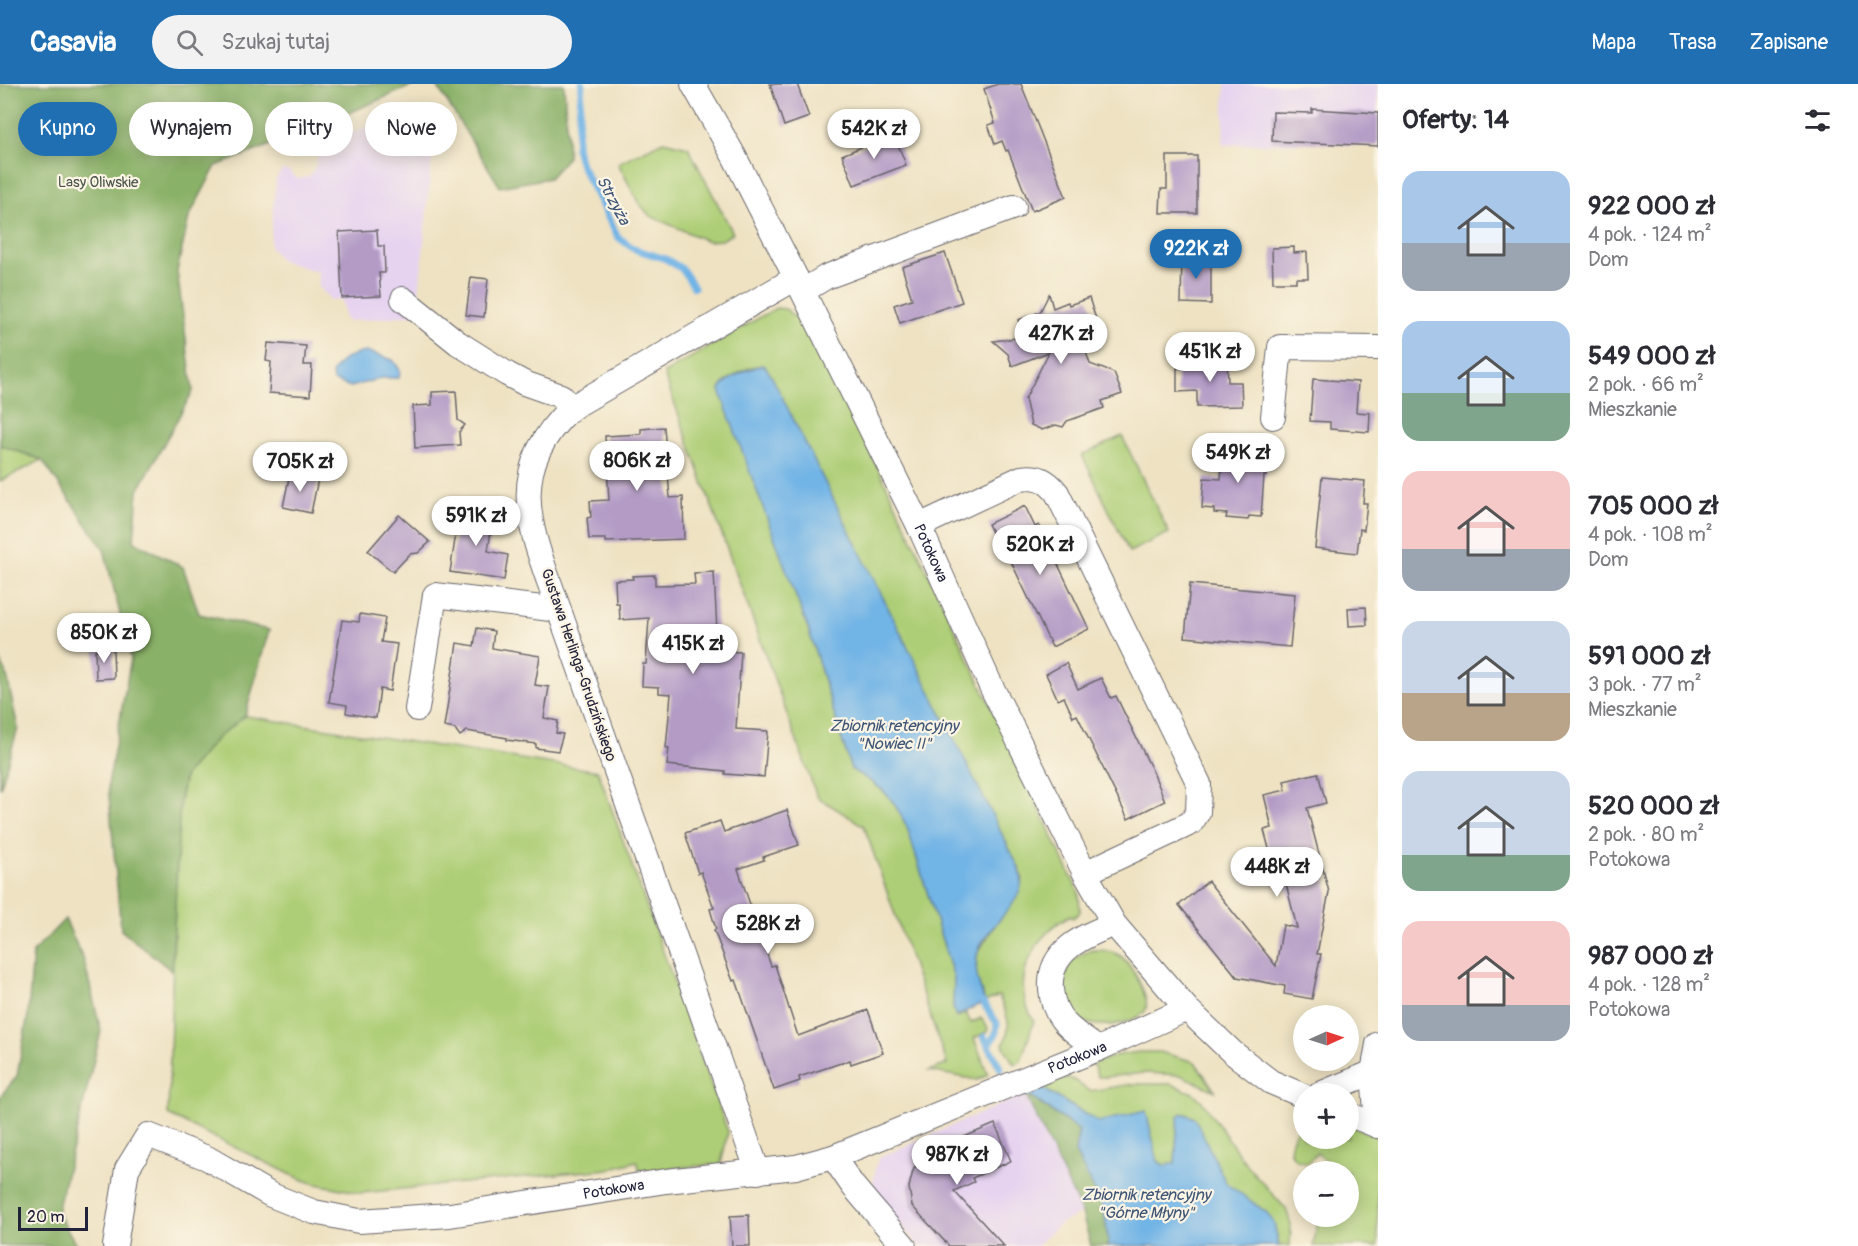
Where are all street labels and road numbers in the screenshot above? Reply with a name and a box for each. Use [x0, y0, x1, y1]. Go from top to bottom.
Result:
street label: Potokowa [909, 521, 952, 585]
street label: Gustawa Herlinga-Grudzińskiego [537, 566, 620, 764]
street label: Potokowa [1045, 1037, 1110, 1078]
street label: Potokowa [582, 1176, 646, 1204]

